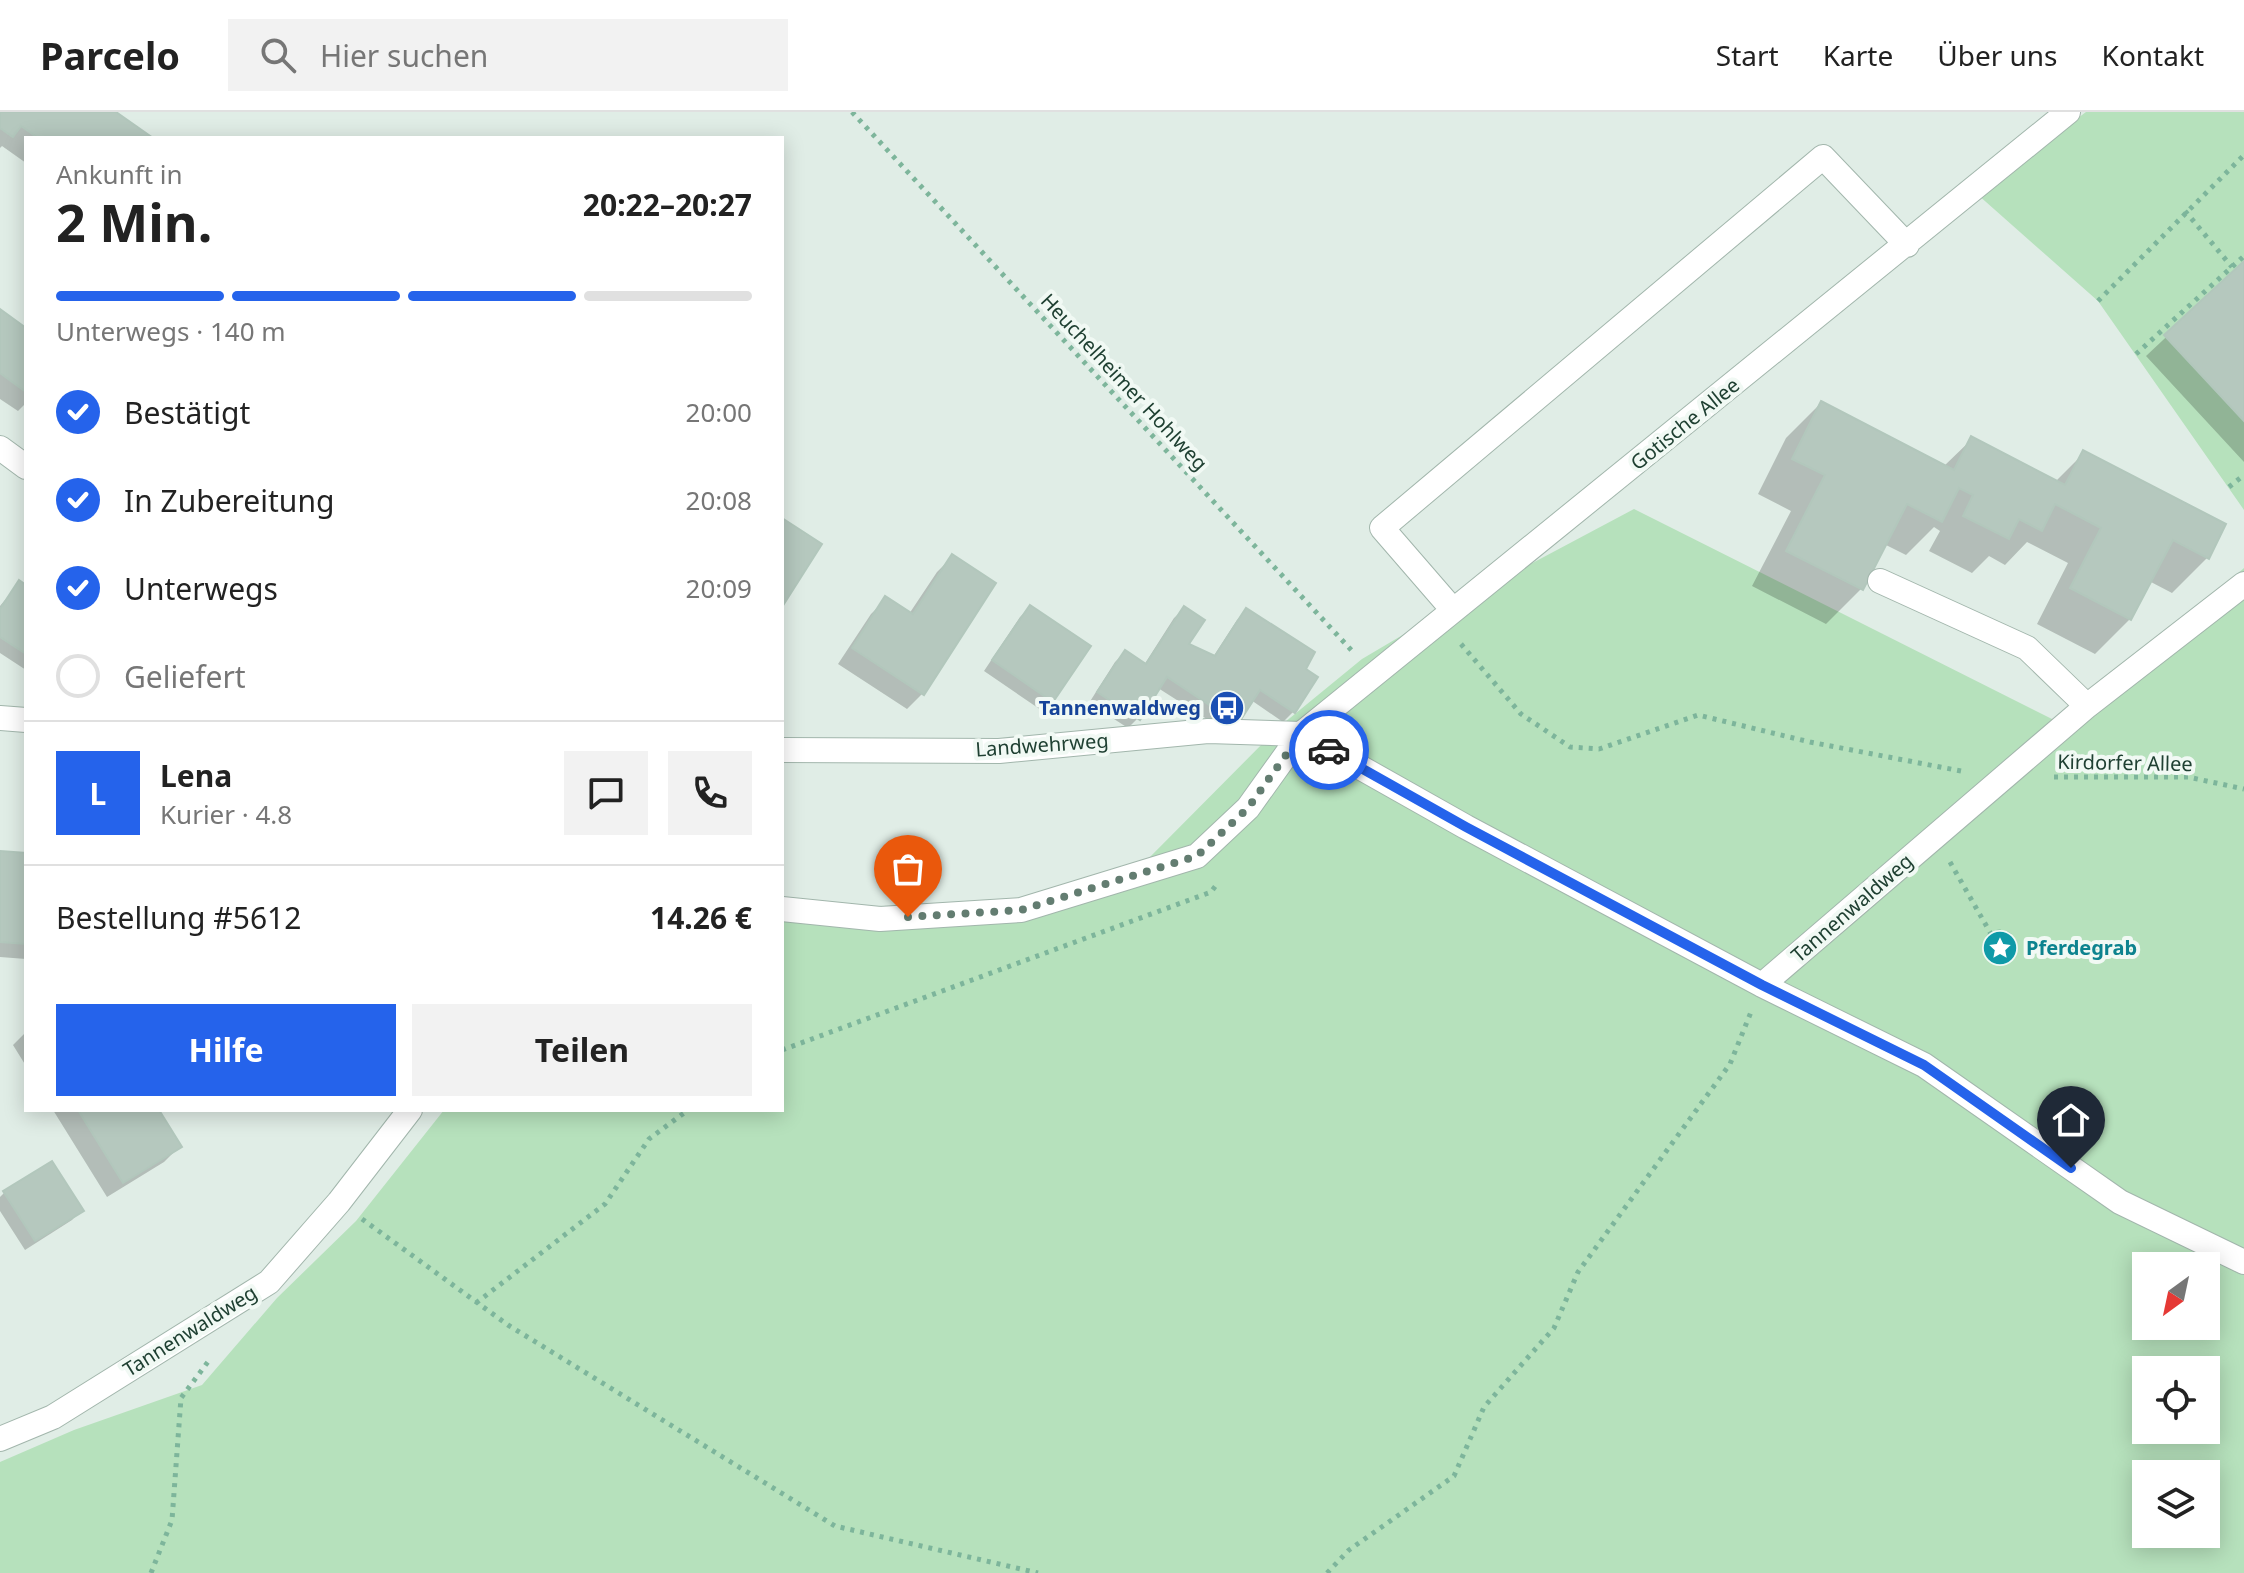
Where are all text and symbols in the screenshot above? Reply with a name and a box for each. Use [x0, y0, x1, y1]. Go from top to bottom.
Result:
search box [228, 19, 788, 91]
text: Parcelo [40, 29, 180, 81]
icon: search [256, 33, 300, 77]
text: Hier suchen [320, 35, 488, 76]
text: Start [1716, 36, 1779, 74]
text: Karte [1823, 36, 1893, 74]
text: Über uns [1937, 36, 2058, 74]
text: Kontakt [2102, 36, 2204, 74]
text: Ankunft in [56, 156, 183, 192]
text: 20:22–20:27 [583, 184, 752, 225]
text: 2 Min. [56, 186, 212, 257]
street label: Heuchelheimer Hohlweg [1035, 287, 1214, 476]
text: Unterwegs · 140 m [56, 313, 286, 349]
street label: Gotische Allee [1625, 371, 1745, 476]
icon: check [56, 390, 100, 434]
text: Bestätigt [124, 392, 250, 433]
text: 20:00 [686, 394, 752, 430]
icon: check [56, 478, 100, 522]
text: In Zubereitung [124, 480, 334, 521]
text: 20:08 [686, 482, 752, 518]
icon: check [56, 566, 100, 610]
text: Unterwegs [124, 568, 278, 609]
text: 20:09 [686, 570, 752, 606]
text: Geliefert [124, 656, 246, 697]
bus stop icon: Tannenwaldweg [1208, 689, 1246, 727]
place label: Tannenwaldweg [1039, 694, 1201, 721]
courier [1289, 710, 1369, 790]
street label: Landwehrweg [975, 726, 1109, 763]
icon: car [1307, 728, 1351, 772]
street label: Kirdorfer Allee [2057, 748, 2193, 777]
button: chat [564, 751, 648, 835]
button: phone [668, 751, 752, 835]
text: Lena [160, 755, 232, 796]
text: L [90, 773, 106, 814]
text: Kurier · 4.8 [160, 796, 292, 832]
pin [874, 835, 942, 917]
icon: bag [886, 847, 930, 891]
street label: Tannenwaldweg [1785, 847, 1918, 968]
text: Bestellung #5612 [56, 897, 301, 938]
text: 14.26 € [650, 897, 752, 938]
place icon: Pferdegrab [1981, 929, 2019, 967]
place label: Pferdegrab [2026, 934, 2137, 961]
button: Hilfe [56, 1004, 396, 1096]
button: Teilen [412, 1004, 752, 1096]
pin [2037, 1086, 2105, 1168]
icon: home [2049, 1098, 2093, 1142]
north arrow [2132, 1252, 2220, 1340]
map controls [2132, 1252, 2220, 1548]
street label: Tannenwaldweg [118, 1279, 262, 1383]
button: locate [2132, 1356, 2220, 1444]
button: layers [2132, 1460, 2220, 1548]

